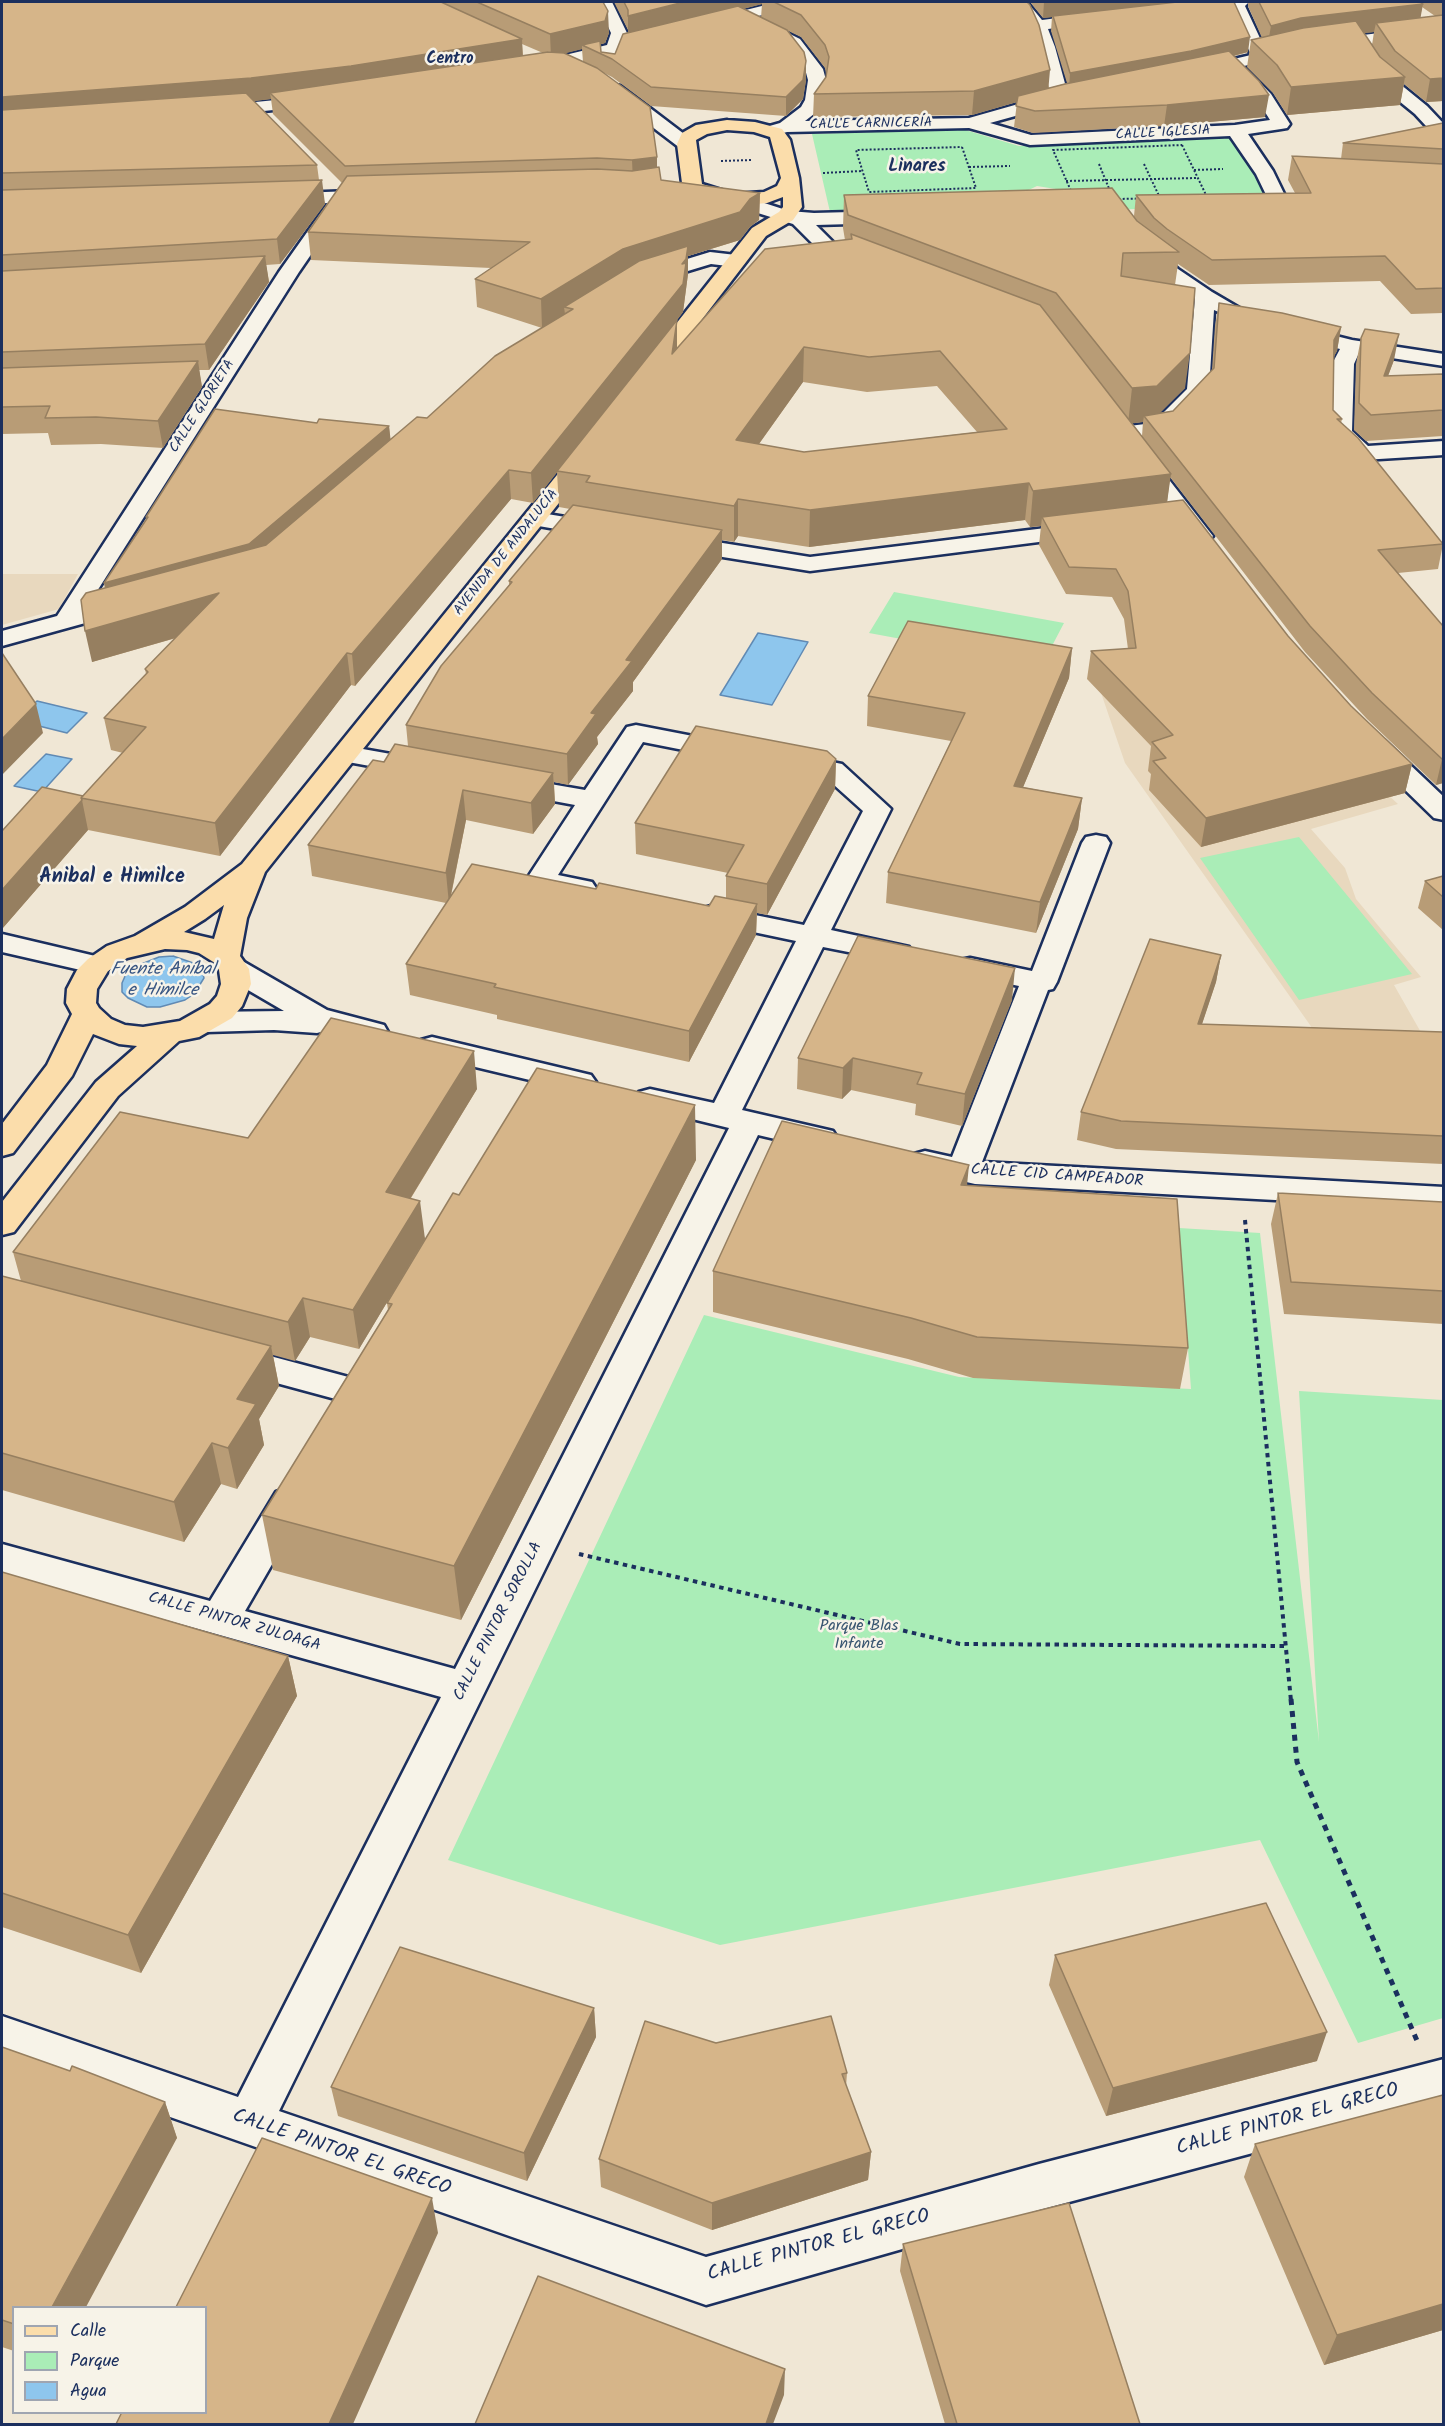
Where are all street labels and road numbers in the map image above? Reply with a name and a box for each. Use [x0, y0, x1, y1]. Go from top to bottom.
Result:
street label: CALLE CARNICERÍA [810, 116, 932, 134]
street label: CALLE IGLESIA [1115, 123, 1211, 145]
street label: CALLE GLORIETA [167, 357, 239, 457]
street label: AVENIDA DE ANDALUCÍA [451, 487, 563, 619]
street label: CALLE CID CAMPEADOR [970, 1161, 1144, 1193]
street label: CALLE PINTOR SOROLLA [451, 1539, 547, 1705]
street label: CALLE PINTOR ZULOAGA [146, 1589, 322, 1657]
street label: CALLE PINTOR EL GRECO [1174, 2080, 1402, 2162]
street label: CALLE PINTOR EL GRECO [229, 2105, 453, 2203]
street label: CALLE PINTOR EL GRECO [705, 2206, 933, 2288]

